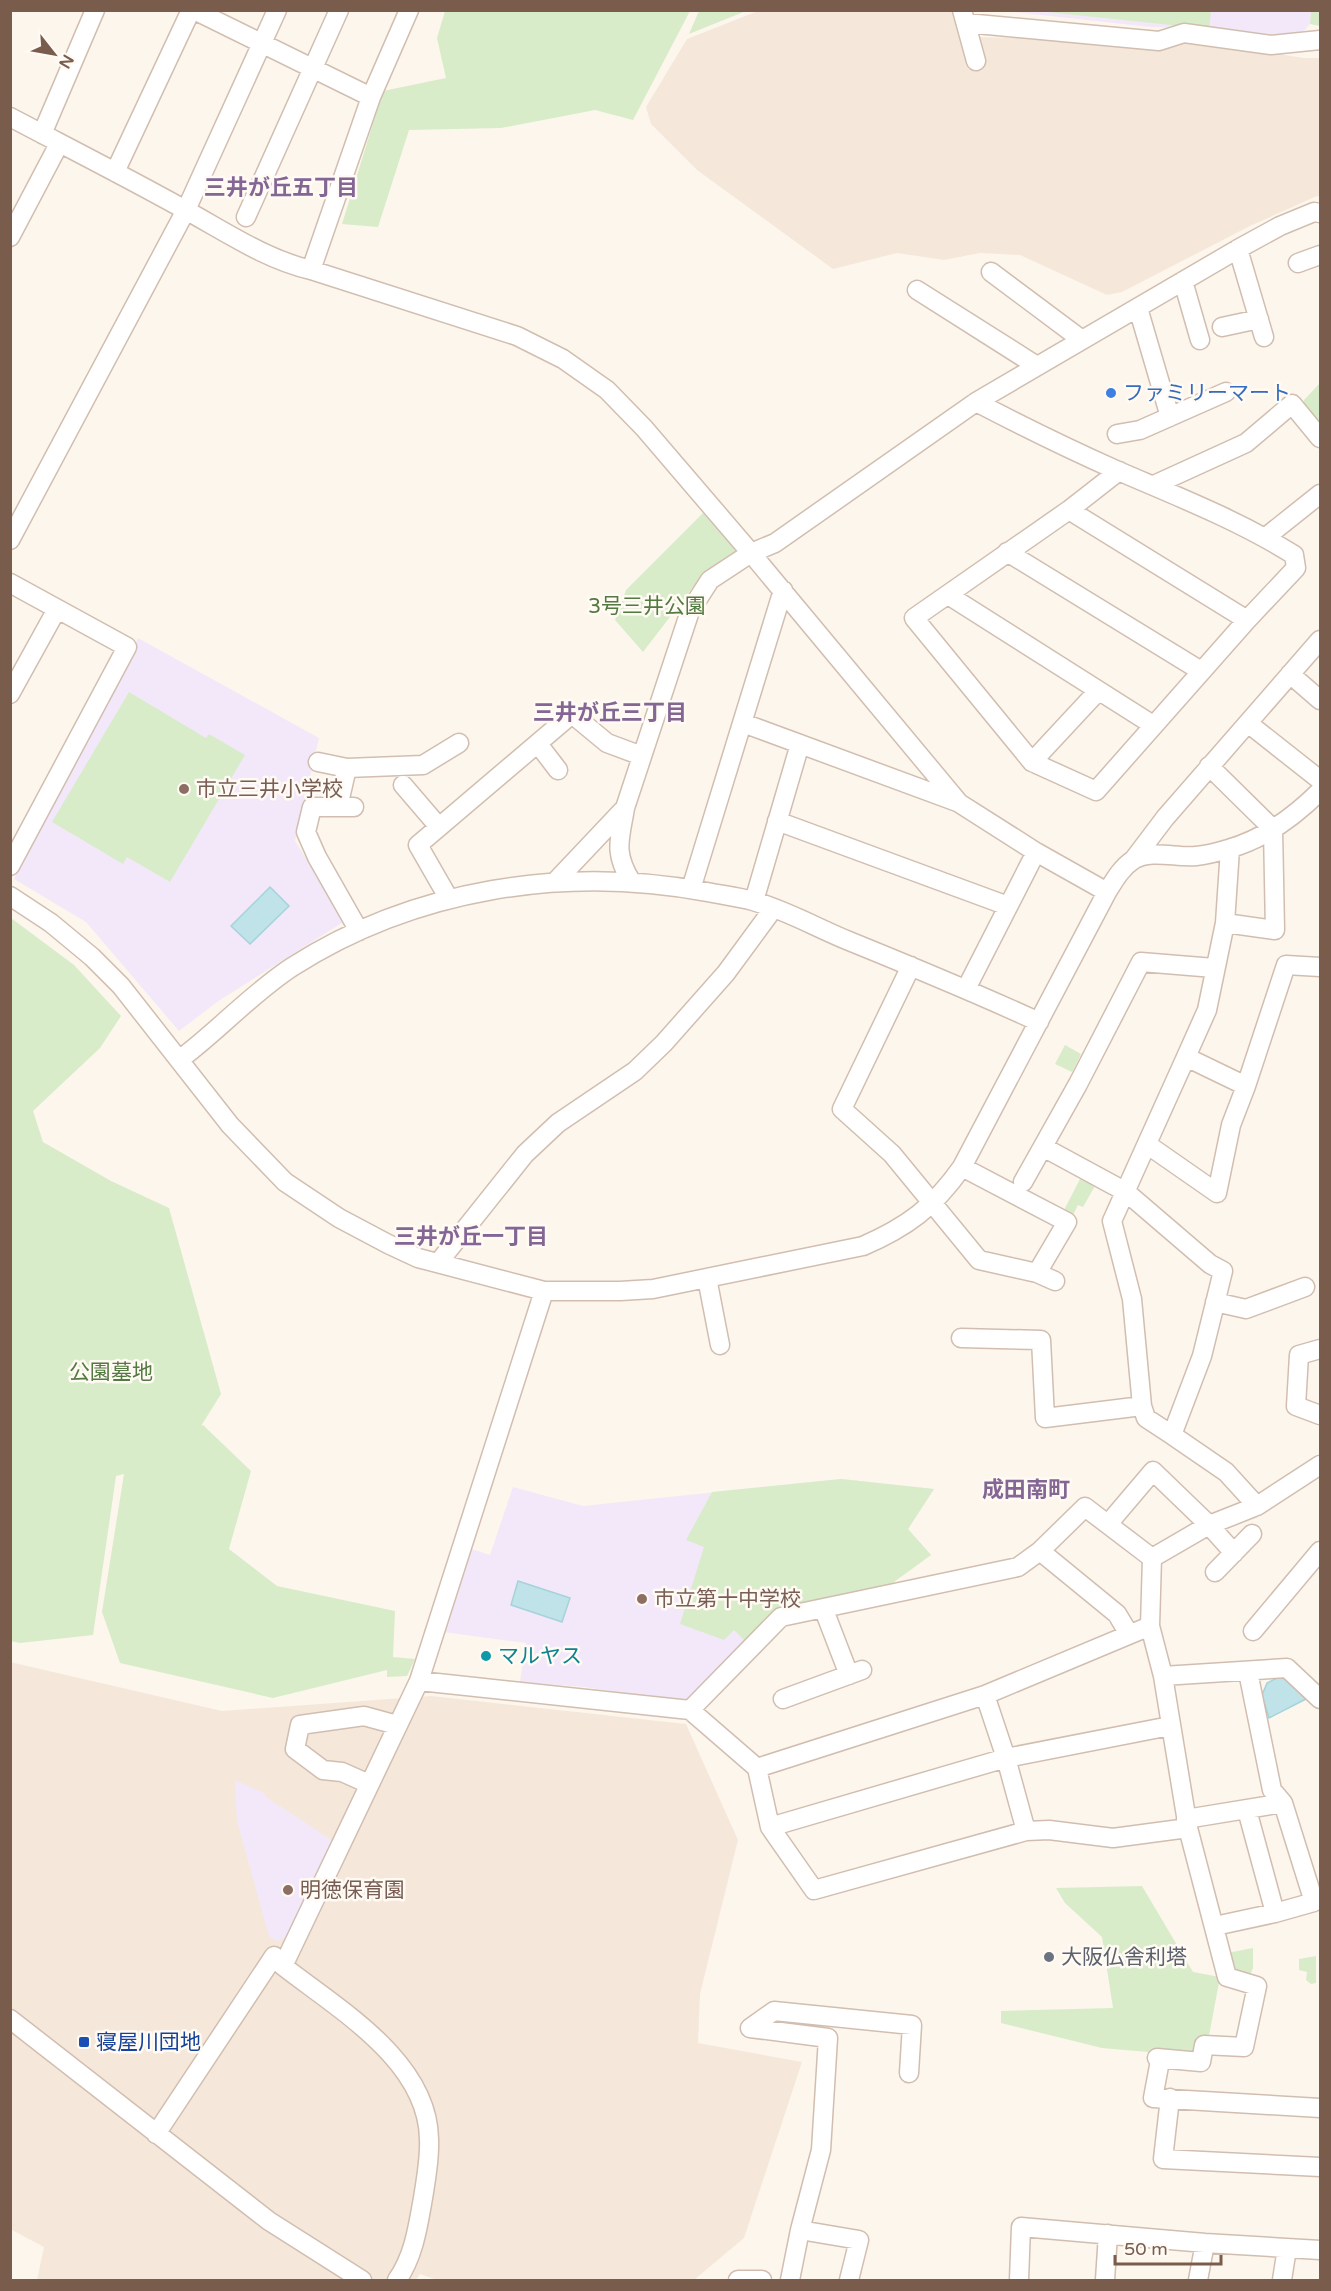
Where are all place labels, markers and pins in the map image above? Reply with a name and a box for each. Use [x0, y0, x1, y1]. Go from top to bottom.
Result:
place label: ファミリーマート [1123, 381, 1291, 406]
marker: ファミリーマート [1104, 386, 1118, 400]
place label: 市立三井小学校 [196, 777, 343, 802]
marker: 市立三井小学校 [177, 782, 191, 796]
place label: 市立第十中学校 [654, 1587, 801, 1612]
marker: 市立第十中学校 [635, 1592, 649, 1606]
place label: マルヤス [498, 1644, 582, 1669]
marker: マルヤス [479, 1649, 493, 1663]
place label: 明徳保育園 [300, 1878, 405, 1903]
marker: 明徳保育園 [281, 1883, 295, 1897]
place label: 大阪仏舎利塔 [1061, 1945, 1187, 1970]
marker: 大阪仏舎利塔 [1042, 1950, 1056, 1964]
place label: 寝屋川団地 [96, 2030, 201, 2055]
marker: 寝屋川団地 [77, 2035, 91, 2049]

